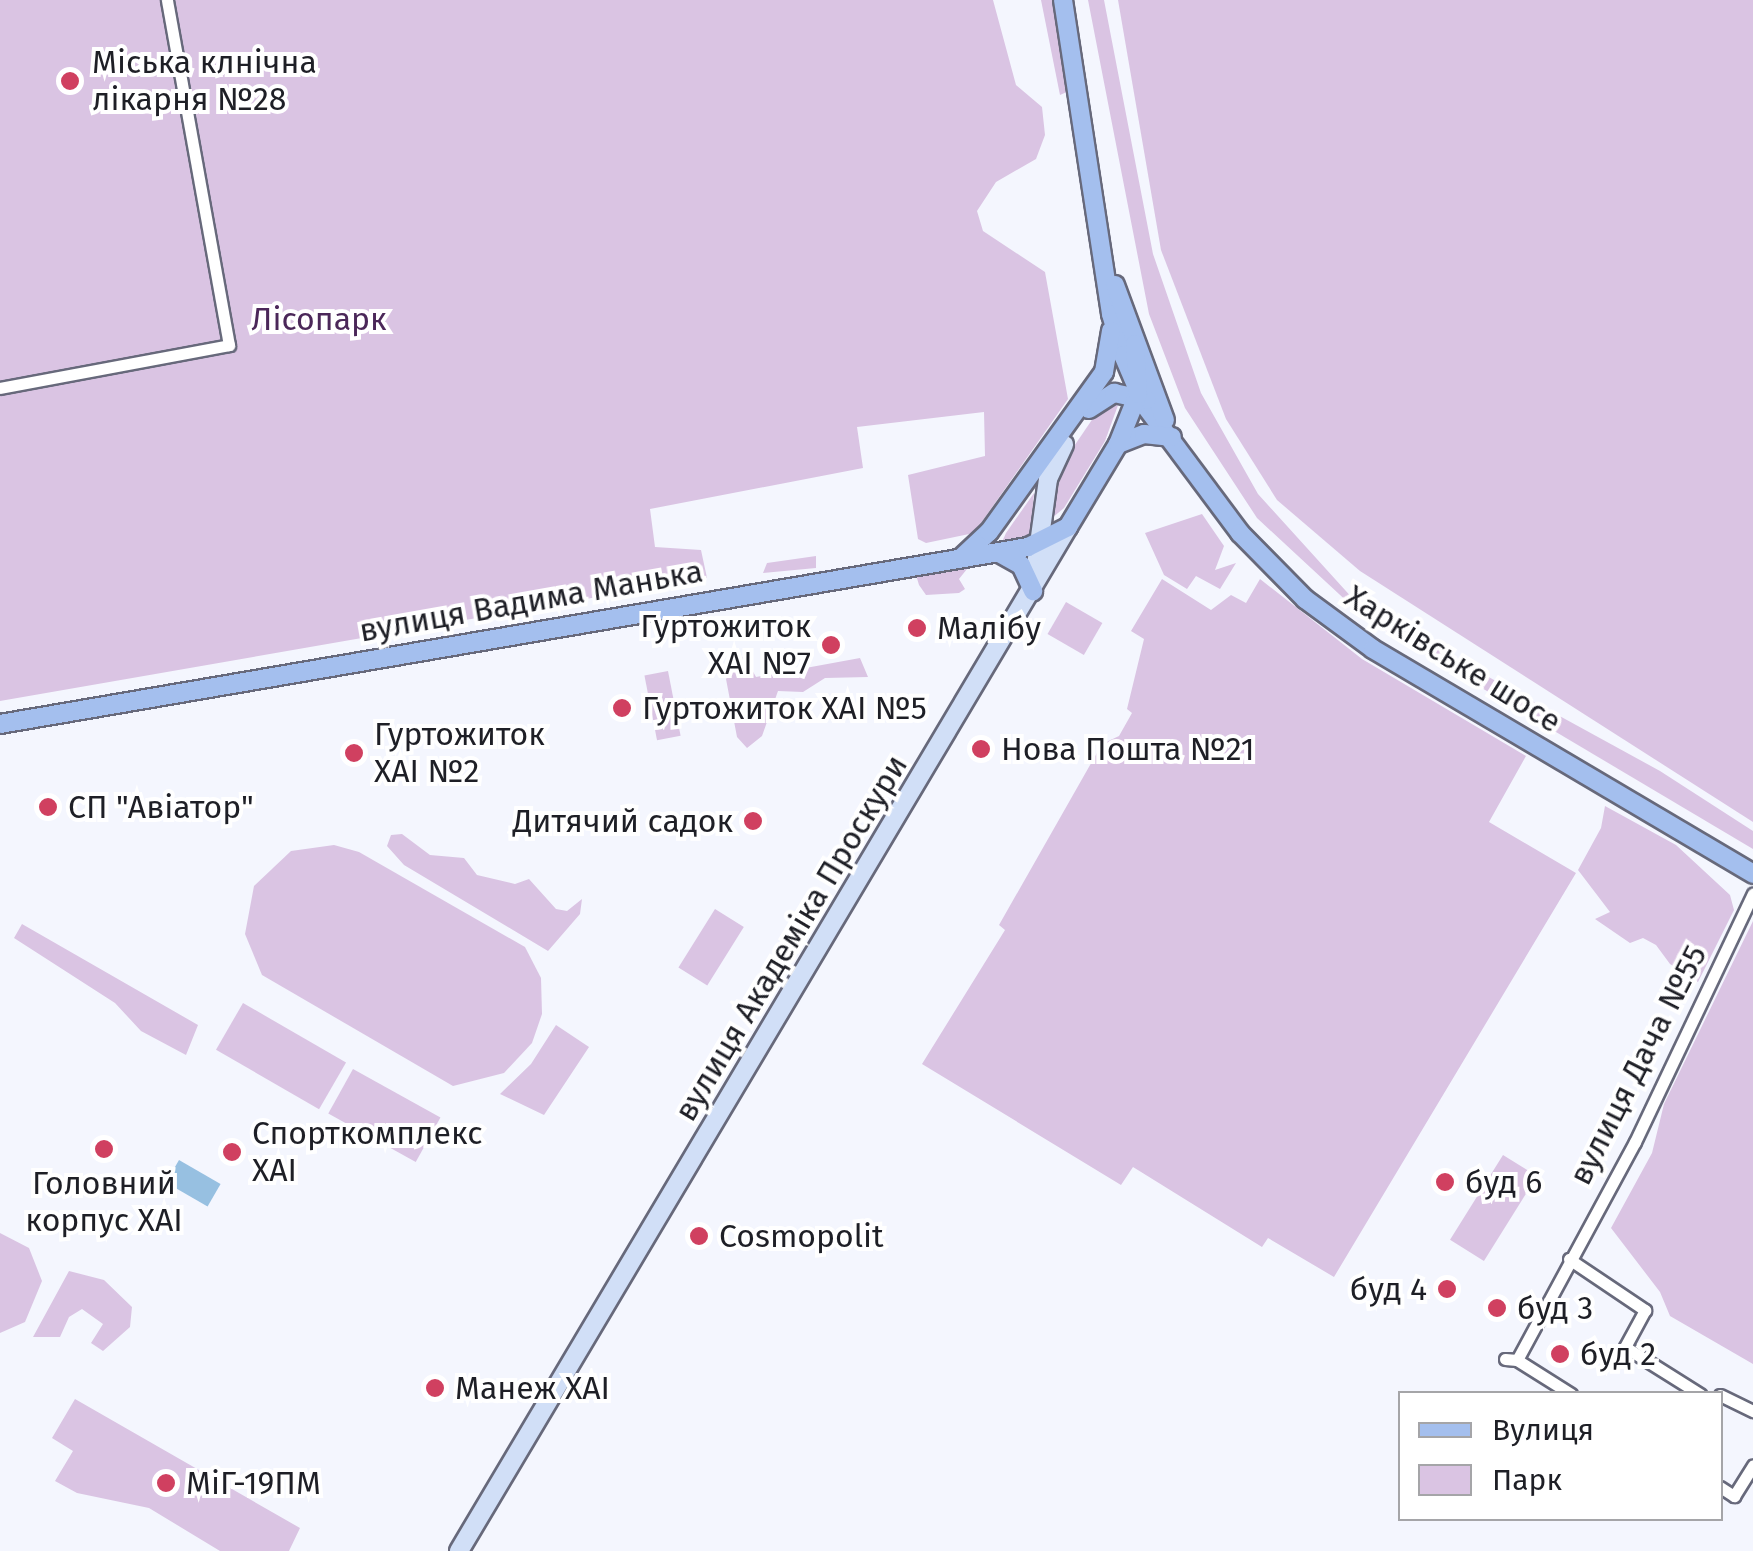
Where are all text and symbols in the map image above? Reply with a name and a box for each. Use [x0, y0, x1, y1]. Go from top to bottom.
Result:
place label: Міська клнічна лікарня №28 [92, 44, 317, 119]
marker: Міська клнічна лікарня №28 [57, 68, 83, 94]
park label: Лісопарк [251, 300, 387, 338]
street label: вулиця Вадима Манька [356, 552, 706, 650]
street label: Харківське шосе [1338, 577, 1568, 741]
place label: Гуртожиток ХАІ №7 [640, 608, 811, 683]
place label: Малібу [937, 609, 1041, 647]
marker: Малібу [906, 617, 928, 639]
marker: Гуртожиток ХАІ №7 [820, 634, 842, 656]
place label: Гуртожиток ХАІ №5 [642, 689, 927, 727]
marker: Гуртожиток ХАІ №5 [611, 697, 633, 719]
place label: Гуртожиток ХАІ №2 [374, 716, 545, 791]
place label: Нова Пошта №21 [1001, 730, 1255, 768]
marker: Нова Пошта №21 [970, 738, 992, 760]
marker: Гуртожиток ХАІ №2 [343, 742, 365, 764]
street label: вулиця Академіка Проскури [666, 748, 916, 1128]
place label: СП "Авіатор" [68, 788, 254, 826]
marker: СП "Авіатор" [37, 796, 59, 818]
place label: Дитячий садок [513, 802, 733, 840]
marker: Дитячий садок [742, 810, 764, 832]
street label: вулиця Дача №55 [1561, 939, 1715, 1191]
place label: Спорткомплекс ХАІ [252, 1115, 482, 1190]
marker: Головний корпус ХАІ [93, 1138, 115, 1160]
marker: Спорткомплекс ХАІ [221, 1141, 243, 1163]
place label: буд 6 [1465, 1163, 1542, 1201]
place label: Головний корпус ХАІ [25, 1165, 183, 1240]
marker: буд 6 [1434, 1171, 1456, 1193]
place label: Cosmopolit [719, 1217, 884, 1255]
marker: Cosmopolit [688, 1225, 710, 1247]
place label: буд 4 [1350, 1270, 1427, 1308]
marker: буд 4 [1436, 1278, 1458, 1300]
place label: буд 3 [1517, 1289, 1593, 1327]
marker: буд 3 [1486, 1297, 1508, 1319]
place label: буд 2 [1580, 1335, 1656, 1373]
marker: буд 2 [1549, 1343, 1571, 1365]
place label: Манеж ХАІ [455, 1369, 610, 1407]
marker: Манеж ХАІ [424, 1377, 446, 1399]
legend [1398, 1391, 1723, 1521]
text: Вулиця [1492, 1412, 1594, 1448]
text: Парк [1492, 1462, 1562, 1498]
place label: МіГ-19ПМ [186, 1464, 321, 1502]
marker: МіГ-19ПМ [155, 1472, 177, 1494]

